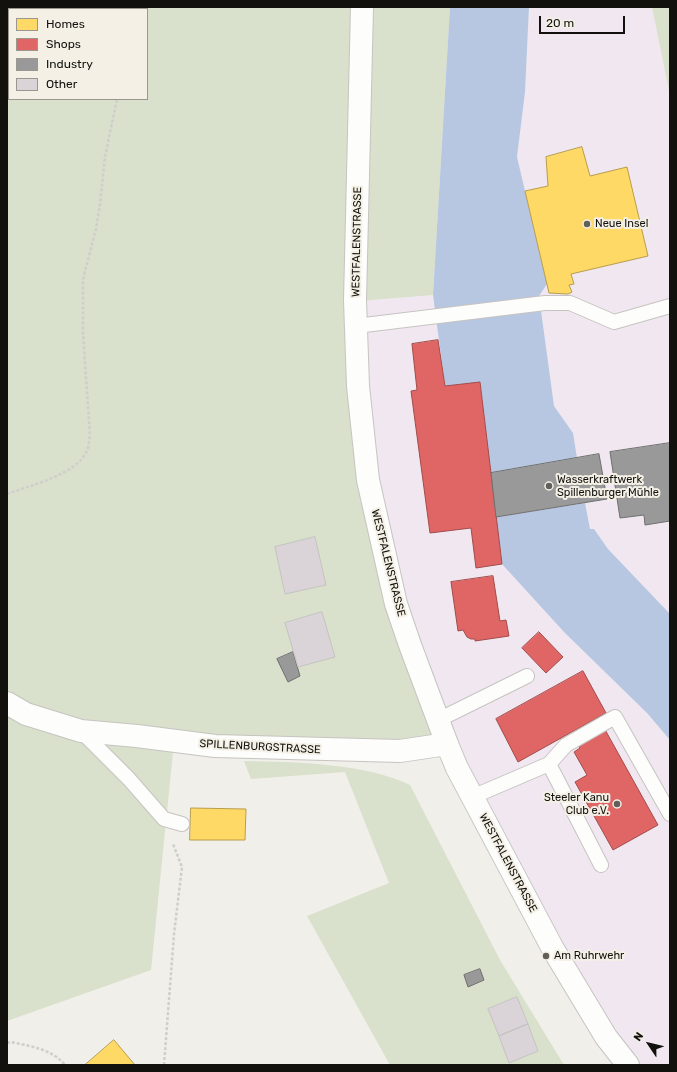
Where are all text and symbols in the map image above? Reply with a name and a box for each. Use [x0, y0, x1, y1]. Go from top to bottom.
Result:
legend [8, 8, 148, 100]
scale bar [541, 8, 627, 34]
text: 20 m [546, 16, 574, 30]
text: Homes [46, 17, 85, 31]
text: Shops [46, 37, 81, 51]
text: Industry [46, 57, 93, 71]
text: Other [46, 77, 77, 91]
street label: WESTFALENSTRASSE [349, 187, 365, 297]
place label: Neue Insel [595, 217, 648, 231]
marker: Neue Insel [582, 219, 592, 229]
place label: Wasserkraftwerk Spillenburger Mühle [557, 473, 659, 499]
marker: Wasserkraftwerk Spillenburger Mühle [544, 481, 554, 491]
street label: WESTFALENSTRASSE [368, 508, 408, 618]
street label: SPILLENBURGSTRASSE [199, 737, 321, 757]
place label: Steeler Kanu Club e.V. [544, 791, 609, 817]
marker: Steeler Kanu Club e.V. [612, 799, 622, 809]
street label: WESTFALENSTRASSE [476, 811, 540, 915]
place label: Am Ruhrwehr [554, 949, 624, 963]
marker: Am Ruhrwehr [541, 951, 551, 961]
north arrow [629, 1024, 669, 1064]
text: N [631, 1030, 646, 1044]

